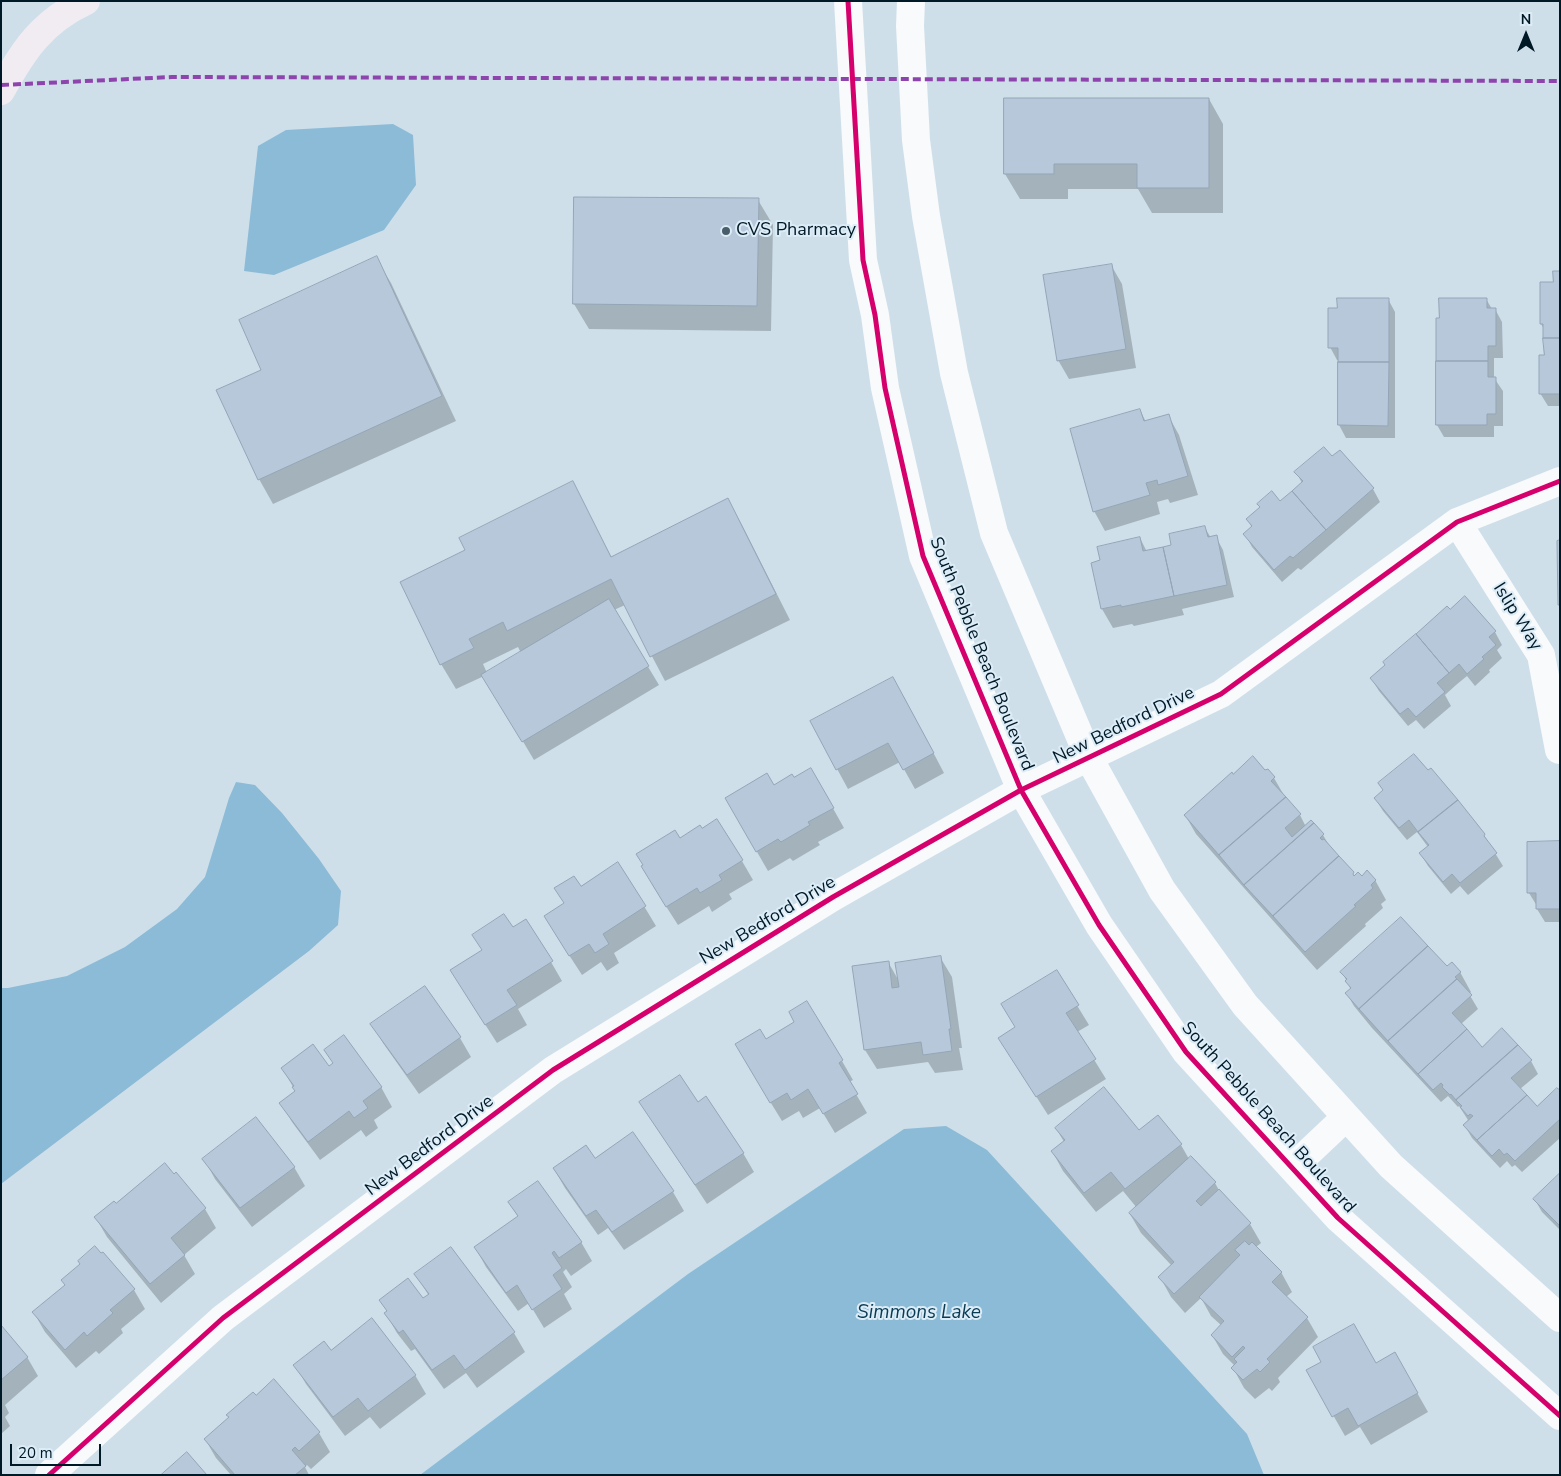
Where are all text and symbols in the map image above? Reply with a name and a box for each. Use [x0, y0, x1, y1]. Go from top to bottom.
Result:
north arrow [1501, 10, 1551, 60]
text: N [1521, 10, 1531, 29]
place label: CVS Pharmacy [736, 220, 856, 242]
marker: CVS Pharmacy [720, 225, 732, 237]
street label: South Pebble Beach Boulevard [924, 534, 1038, 774]
street label: Islip Way [1488, 579, 1546, 655]
street label: New Bedford Drive [1050, 682, 1198, 770]
street label: New Bedford Drive [696, 872, 840, 970]
street label: South Pebble Beach Boulevard [1176, 1018, 1360, 1218]
street label: New Bedford Drive [362, 1091, 498, 1201]
water label: Simmons Lake [857, 1302, 981, 1324]
scale bar [12, 1434, 104, 1466]
text: 20 m [18, 1443, 53, 1463]

